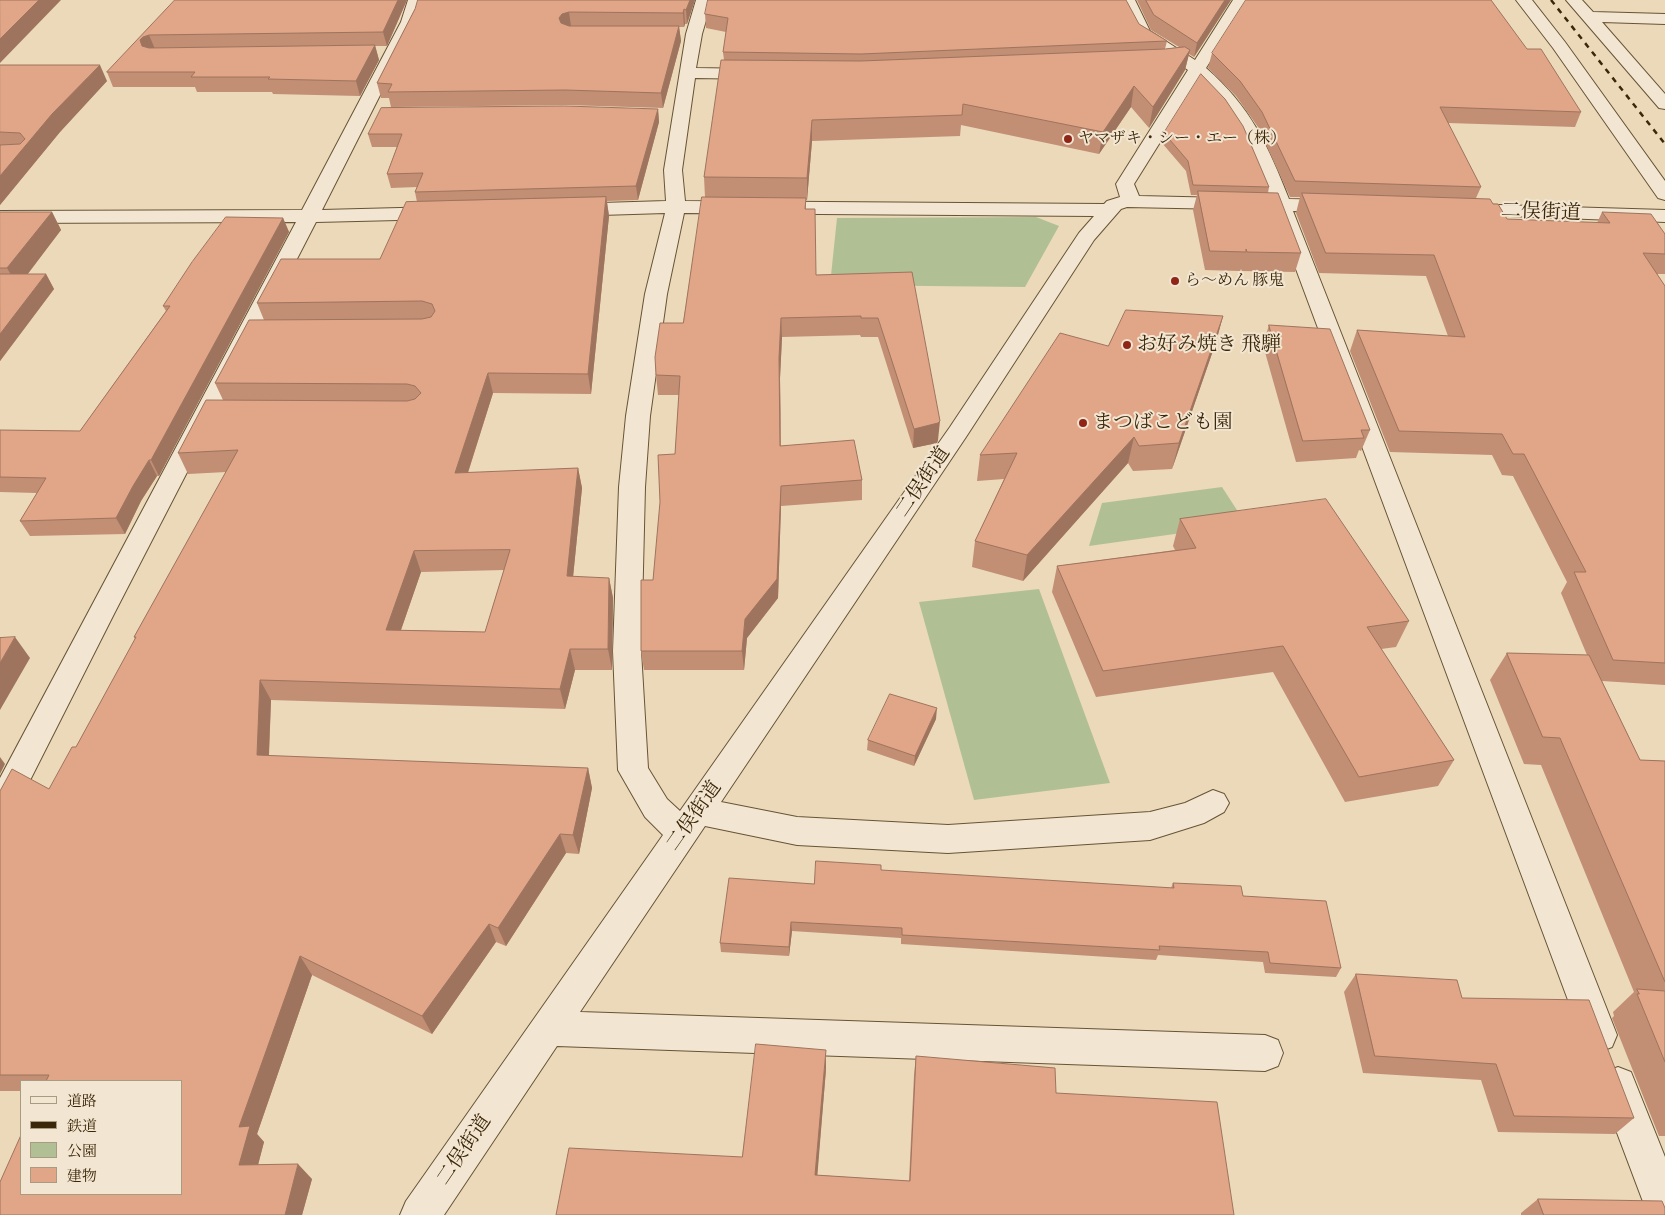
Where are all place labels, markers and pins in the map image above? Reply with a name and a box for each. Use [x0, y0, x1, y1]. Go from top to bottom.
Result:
place label: ヤマザキ・シー・エー（株） [1078, 129, 1286, 149]
marker: ヤマザキ・シー・エー（株） [1062, 133, 1074, 145]
place label: ら～めん 豚鬼 [1185, 271, 1284, 291]
marker: ら～めん 豚鬼 [1169, 275, 1181, 287]
place label: お好み焼き 飛騨 [1137, 333, 1281, 357]
marker: お好み焼き 飛騨 [1121, 339, 1133, 351]
place label: まつばこども園 [1093, 411, 1233, 435]
marker: まつばこども園 [1077, 417, 1089, 429]

